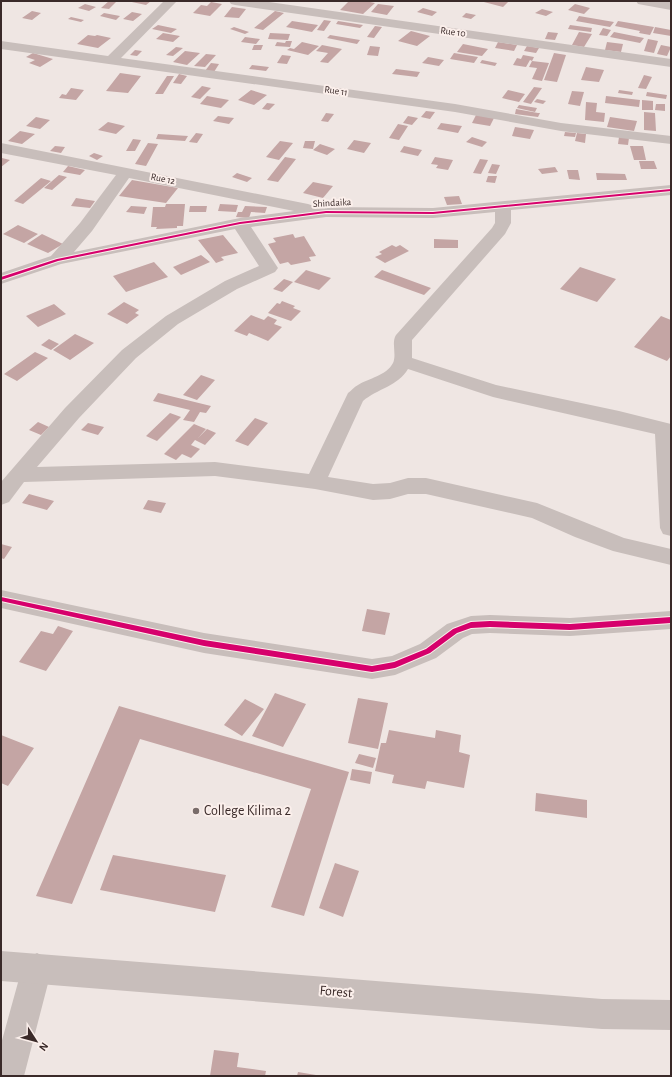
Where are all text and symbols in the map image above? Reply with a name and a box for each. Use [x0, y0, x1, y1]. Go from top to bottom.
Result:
street label: Rue 10 [440, 25, 466, 39]
street label: Rue 11 [324, 84, 348, 98]
street label: Rue 12 [150, 172, 177, 186]
street label: Shindaika [312, 197, 352, 209]
place label: College Kilima 2 [204, 804, 291, 818]
marker: College Kilima 2 [191, 806, 201, 816]
street label: Forest [319, 984, 354, 1000]
north arrow [16, 1021, 56, 1061]
text: N [37, 1040, 50, 1053]

